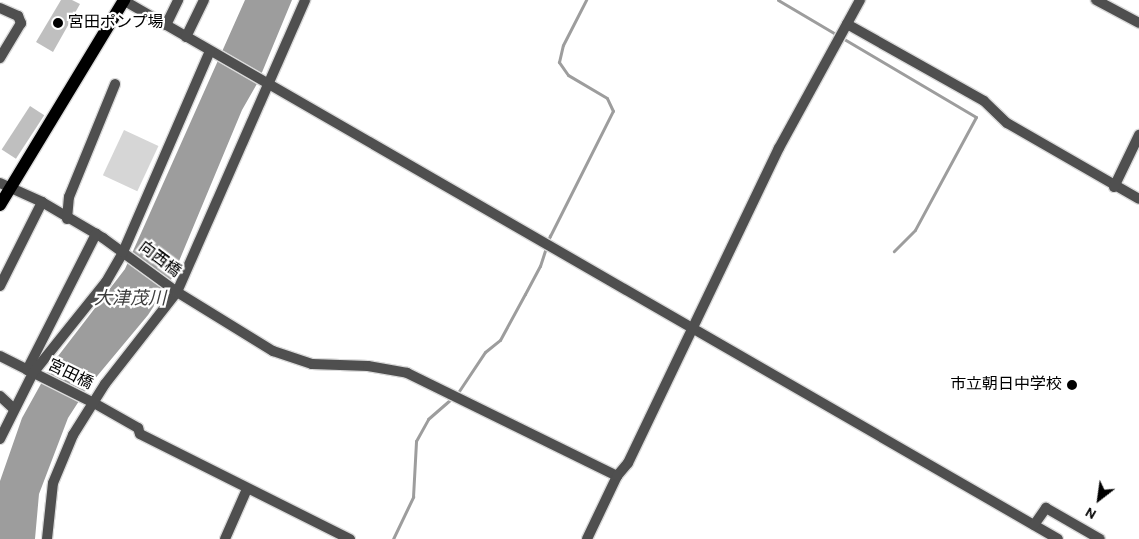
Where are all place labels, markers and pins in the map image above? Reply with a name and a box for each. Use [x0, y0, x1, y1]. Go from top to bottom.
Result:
place label: 宮田ポンプ場 [68, 13, 164, 33]
marker: 宮田ポンプ場 [52, 17, 64, 29]
place label: 市立朝日中学校 [950, 375, 1062, 395]
marker: 市立朝日中学校 [1066, 379, 1078, 391]

